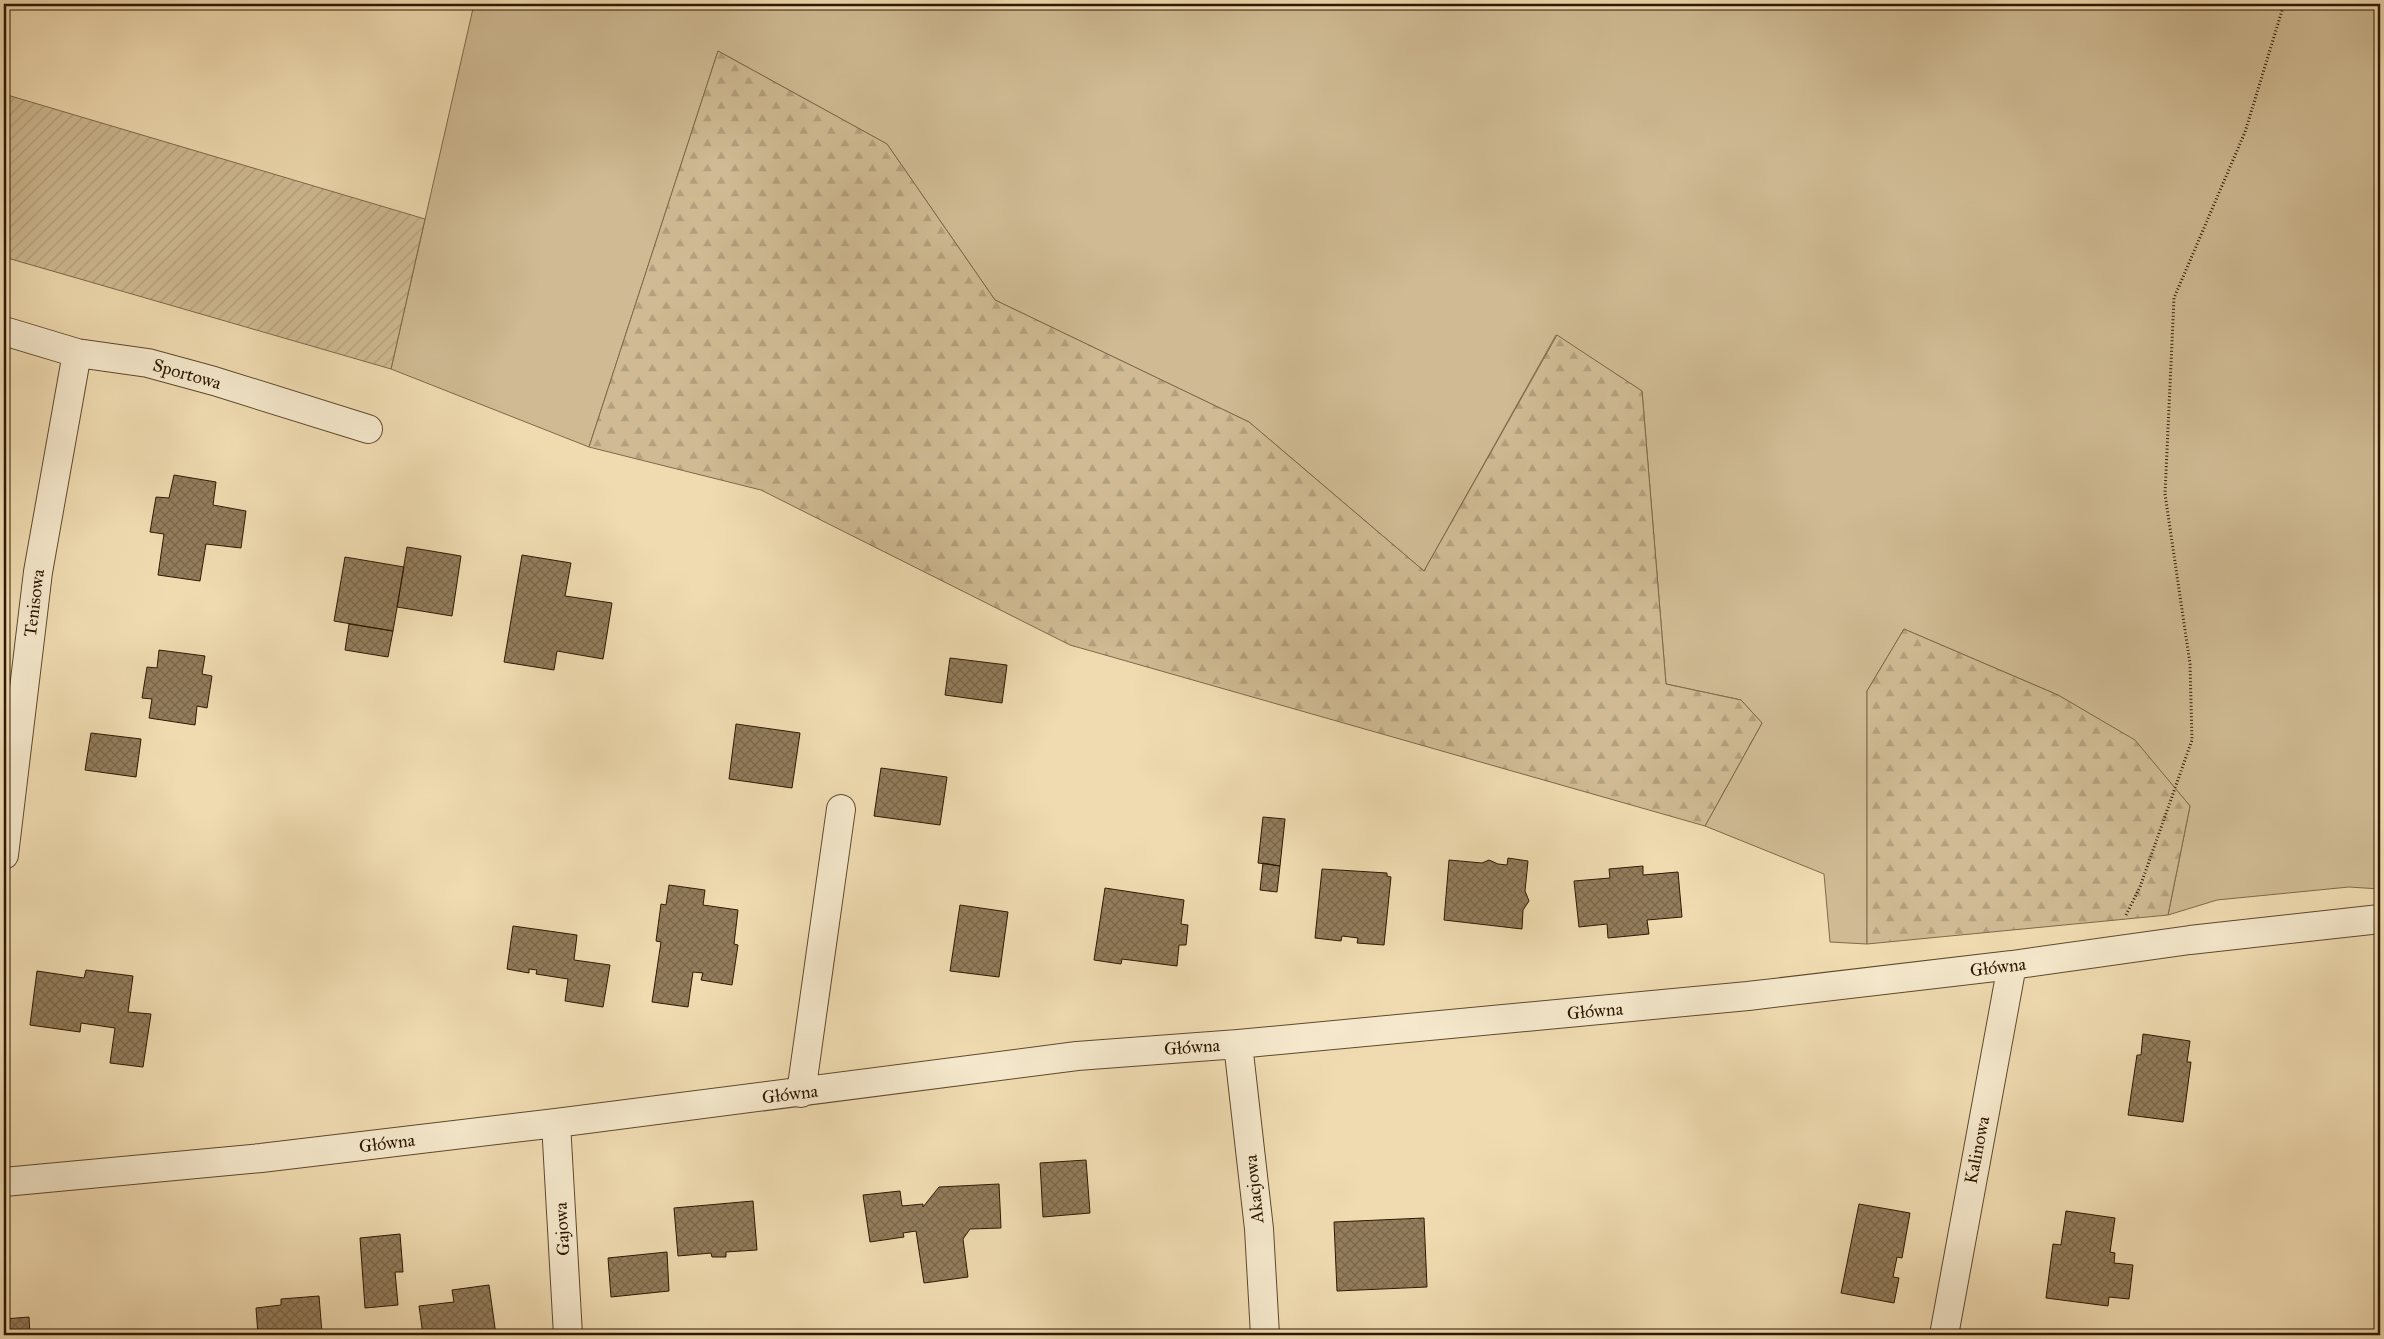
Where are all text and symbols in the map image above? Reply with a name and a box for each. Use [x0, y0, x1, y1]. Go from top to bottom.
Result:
street label: Sportowa [150, 354, 224, 394]
street label: Tenisowa [19, 567, 49, 638]
street label: Główna [1969, 953, 2028, 981]
street label: Główna [1566, 998, 1624, 1024]
street label: Główna [1163, 1034, 1221, 1060]
street label: Główna [761, 1080, 820, 1108]
street label: Kalinowa [1960, 1114, 1994, 1186]
street label: Główna [358, 1129, 417, 1157]
street label: Akacjowa [1239, 1153, 1269, 1225]
street label: Gajowa [550, 1201, 574, 1256]

